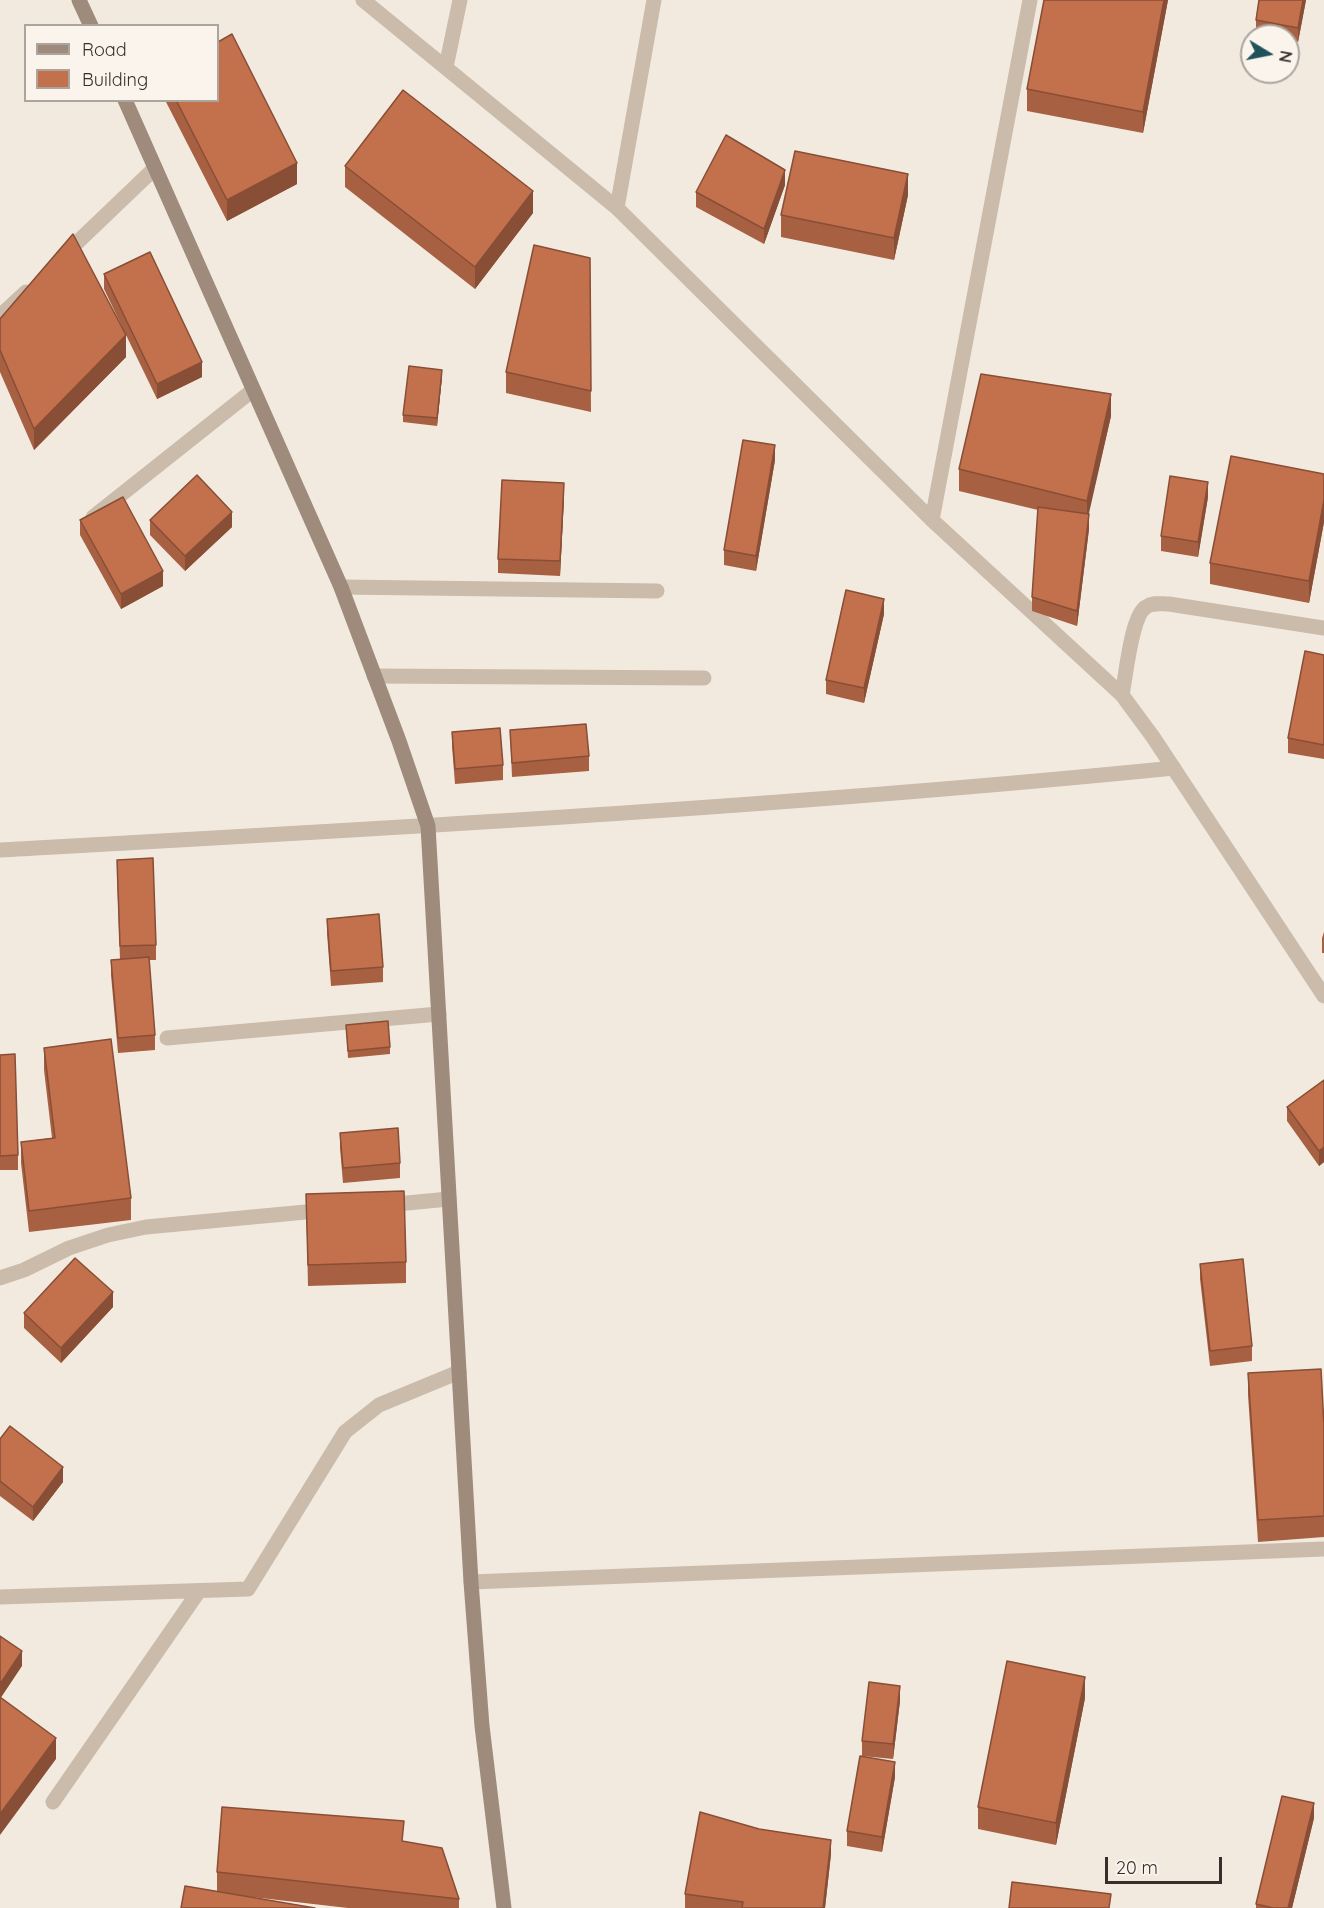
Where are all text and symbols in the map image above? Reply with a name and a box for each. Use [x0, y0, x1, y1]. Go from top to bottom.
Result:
legend [24, 24, 219, 102]
north arrow [1240, 24, 1300, 84]
text: Road [82, 38, 127, 61]
text: N [1275, 49, 1297, 64]
text: Building [82, 68, 148, 91]
scale bar [1108, 1845, 1225, 1883]
text: 20 m [1116, 1856, 1158, 1879]

